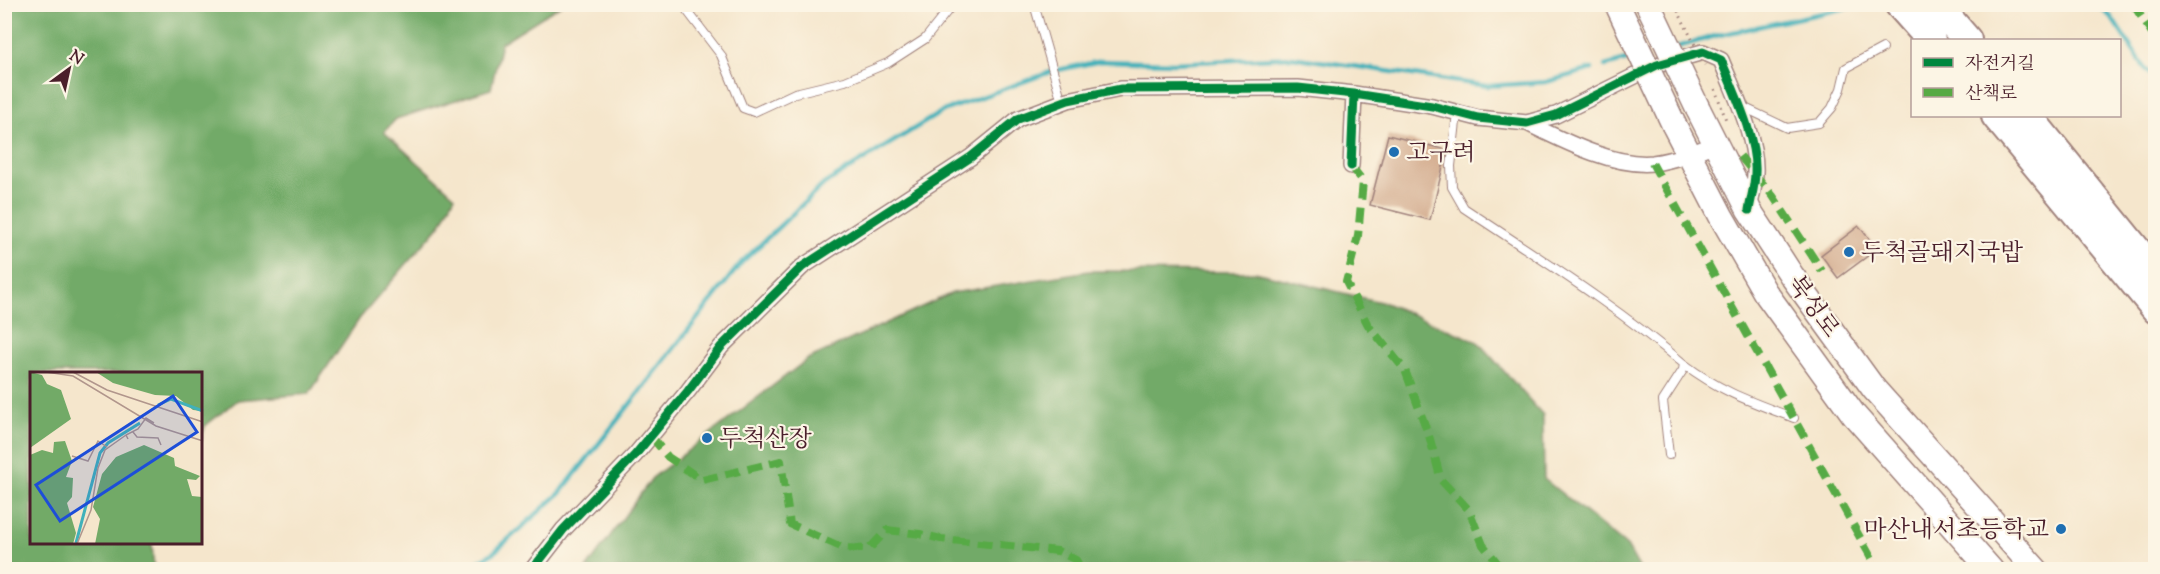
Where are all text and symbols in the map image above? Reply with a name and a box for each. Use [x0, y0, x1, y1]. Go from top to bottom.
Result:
north arrow [39, 39, 99, 99]
legend [1911, 39, 2121, 117]
text: N [64, 45, 88, 72]
text: 자전거길 [1965, 52, 2035, 78]
text: 산책로 [1965, 82, 2017, 108]
place label: 고구려 [1406, 137, 1476, 171]
marker: 고구려 [1387, 145, 1401, 159]
place label: 두척골돼지국밥 [1861, 237, 2023, 271]
marker: 두척골돼지국밥 [1842, 245, 1856, 259]
street label: 북성로 [1778, 269, 1847, 345]
inset map [30, 372, 202, 544]
place label: 두척산장 [719, 423, 813, 457]
marker: 두척산장 [700, 431, 714, 445]
place label: 마산내서초등학교 [1864, 514, 2049, 548]
marker: 마산내서초등학교 [2054, 522, 2068, 536]

